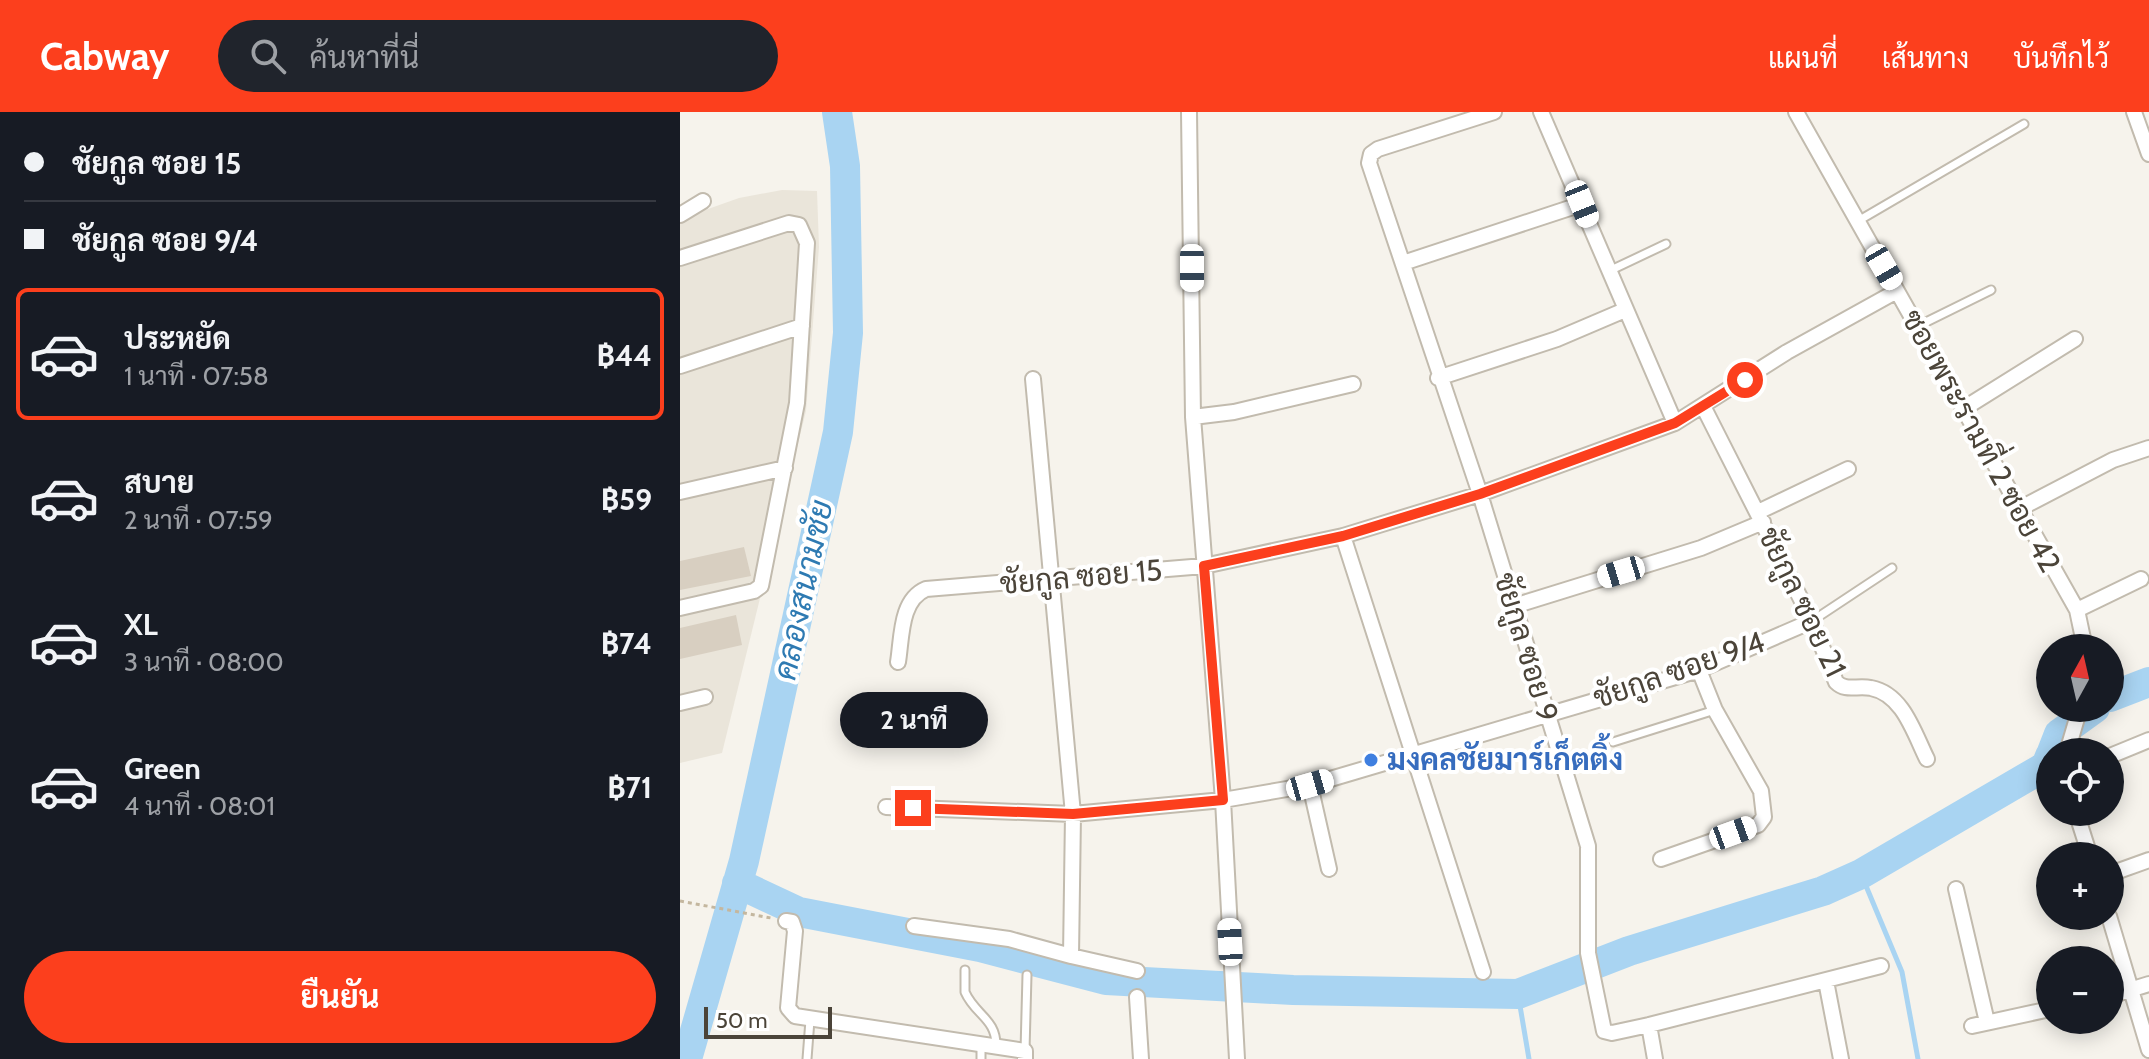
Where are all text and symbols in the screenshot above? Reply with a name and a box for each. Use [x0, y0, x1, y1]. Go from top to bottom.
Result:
search box [218, 20, 778, 92]
text: Cabway [40, 33, 170, 80]
icon: search [246, 34, 290, 78]
text: ค้นหาที่นี่ [310, 39, 419, 76]
text: แผนที่ [1768, 41, 1838, 75]
text: เส้นทาง [1882, 41, 1969, 75]
text: บันทึกไว้ [2013, 41, 2109, 75]
text: ชัยกูล ซอย 15 [72, 145, 241, 182]
car [1562, 177, 1602, 231]
text: ชัยกูล ซอย 9/4 [72, 222, 258, 259]
car [1862, 240, 1906, 294]
car [1180, 244, 1204, 292]
street label: ซอยพระรามที่ 2 ซอย 42 [1894, 299, 2075, 579]
icon: car [28, 318, 100, 390]
text: ประหยัด [124, 320, 231, 357]
text: ฿44 [597, 337, 652, 374]
text: 1 นาที · 07:58 [124, 360, 269, 392]
route start [1727, 362, 1763, 398]
icon: car [28, 462, 100, 534]
text: สบาย [124, 464, 194, 501]
text: ฿59 [601, 481, 652, 518]
water label: คลองสนามชัย [764, 496, 841, 683]
text: 2 นาที · 07:59 [124, 504, 273, 536]
street label: ชัยกูล ซอย 21 [1748, 521, 1855, 684]
street label: ชัยกูล ซอย 15 [998, 551, 1164, 604]
car [1595, 554, 1647, 590]
street label: ชัยกูล ซอย 9 [1484, 568, 1567, 726]
icon: car [28, 606, 100, 678]
text: XL [124, 606, 158, 643]
street label: ชัยกูล ซอย 9/4 [1588, 623, 1770, 718]
text: ฿74 [601, 625, 652, 662]
north arrow [2036, 634, 2124, 722]
map controls [2036, 634, 2124, 1034]
text: 3 นาที · 08:00 [124, 646, 284, 678]
callout: 2 นาที [839, 692, 987, 748]
text: 2 นาที [880, 704, 948, 736]
place label: มงคลชัยมาร์เก็ตติ้ง [1387, 732, 1623, 778]
button: locate [2036, 738, 2124, 826]
icon: car [28, 750, 100, 822]
text: Green [124, 750, 201, 787]
marker: มงคลชัยมาร์เก็ตติ้ง [1362, 751, 1380, 769]
car [1284, 767, 1336, 803]
text: ฿71 [608, 769, 652, 806]
text: 4 นาที · 08:01 [124, 790, 275, 822]
route end [895, 790, 931, 826]
car [1706, 814, 1760, 852]
button: + [2036, 842, 2124, 930]
car [1217, 917, 1243, 967]
button: − [2036, 946, 2124, 1034]
button: ยืนยัน [24, 951, 656, 1043]
scale bar [704, 1003, 832, 1039]
text: 50 m [716, 1007, 768, 1034]

